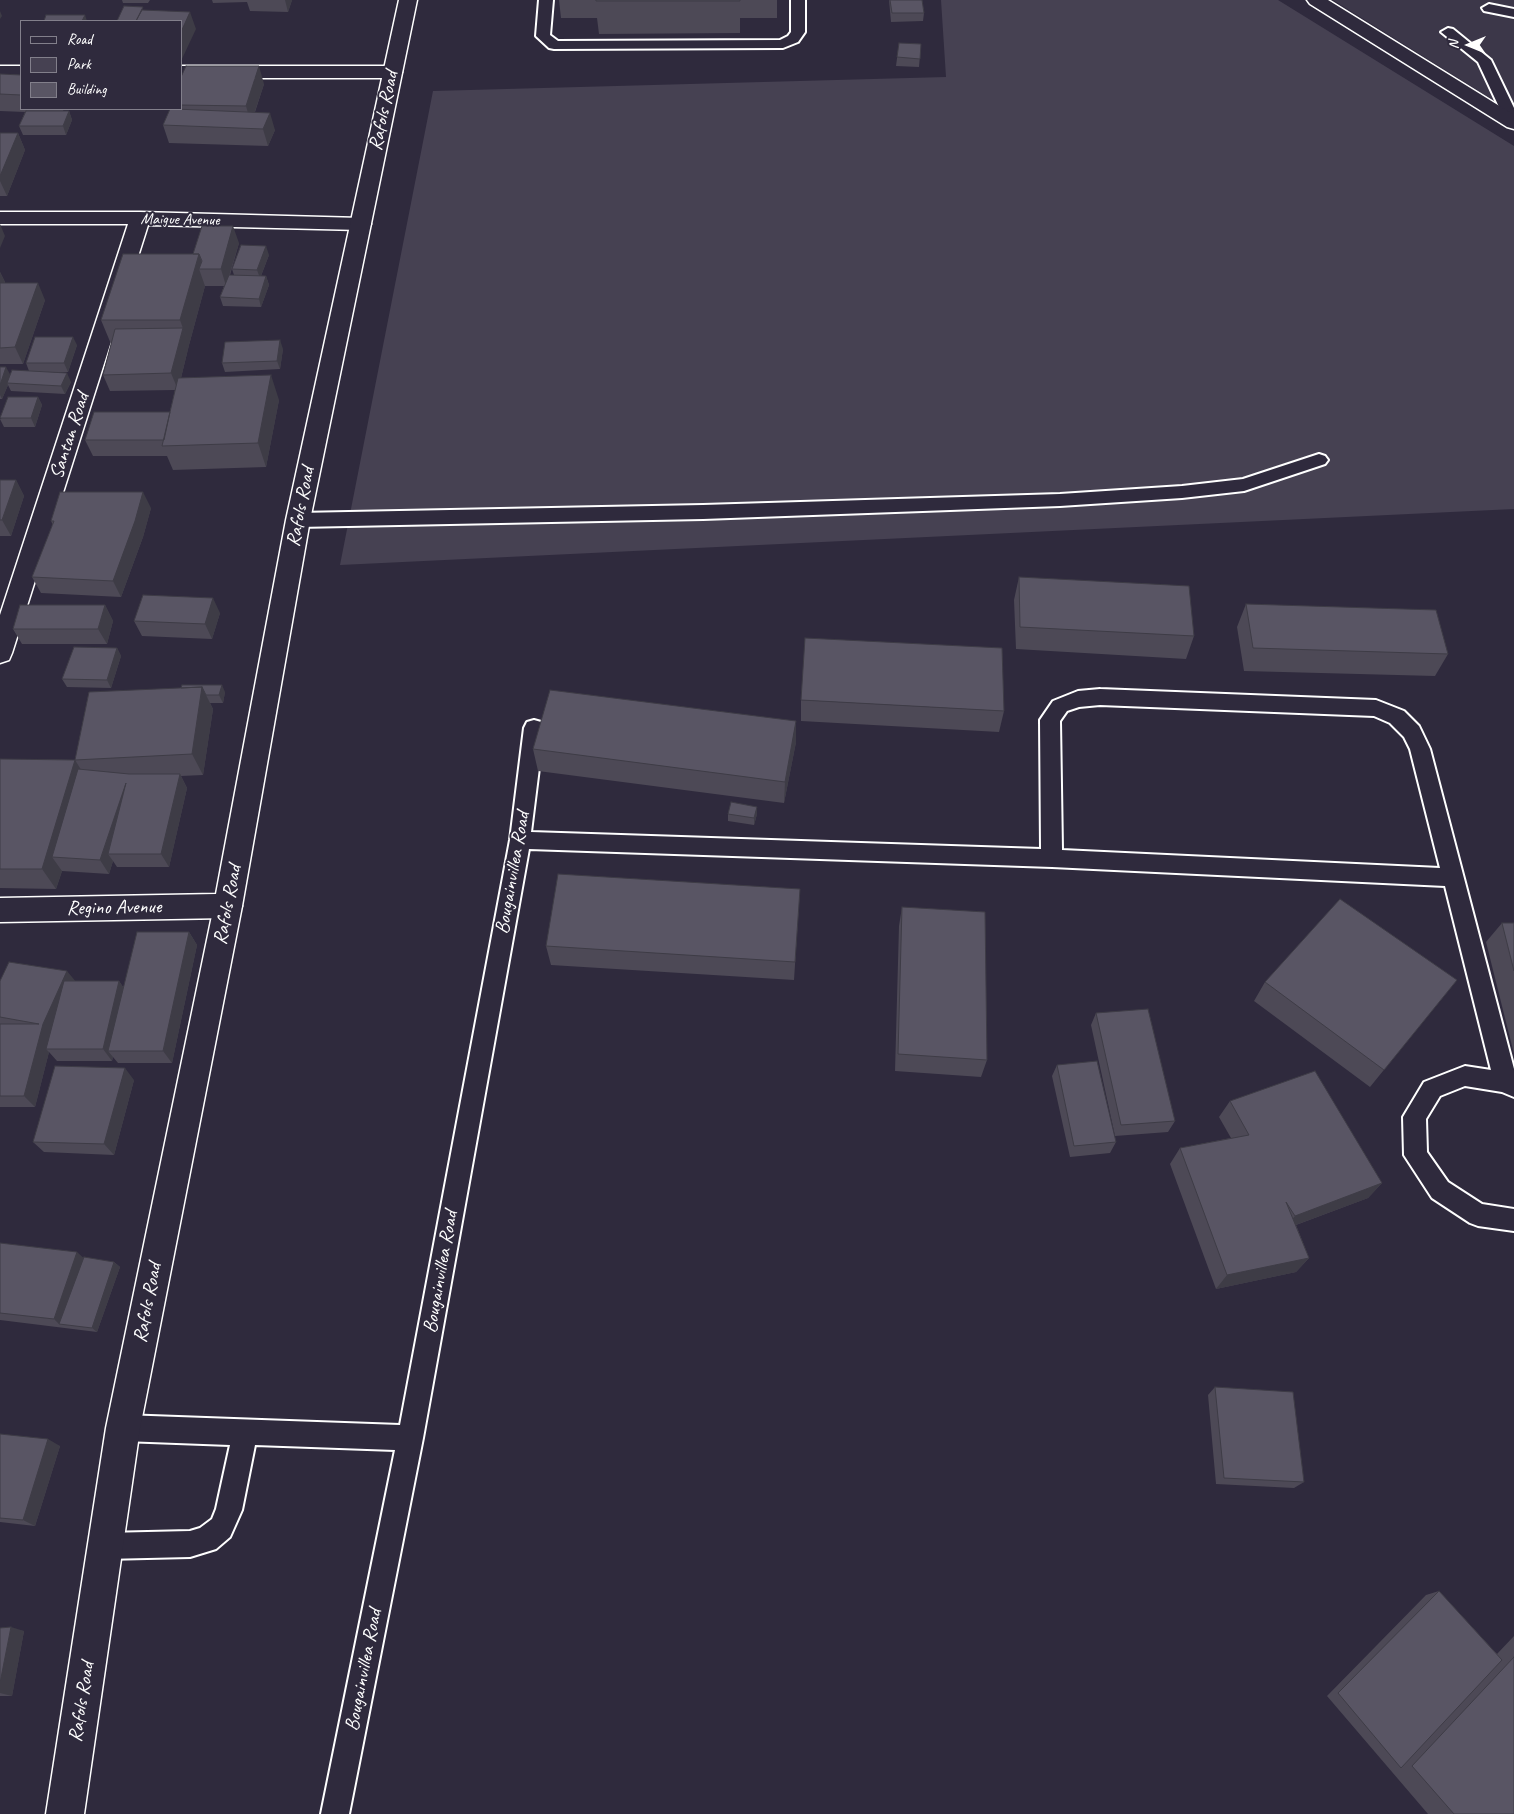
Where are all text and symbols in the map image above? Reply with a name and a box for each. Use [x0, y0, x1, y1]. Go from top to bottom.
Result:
legend [20, 20, 182, 110]
north arrow [1444, 20, 1494, 70]
text: Road [67, 30, 92, 49]
text: N [1445, 41, 1462, 49]
text: Park [67, 55, 91, 74]
street label: Rafols Road [364, 69, 404, 153]
text: Building [67, 80, 106, 99]
street label: Maigue Avenue [140, 210, 220, 230]
street label: Santan Road [45, 390, 95, 482]
street label: Rafols Road [282, 465, 320, 549]
street label: Bougainvillea Road [490, 810, 536, 936]
street label: Rafols Road [209, 863, 247, 947]
street label: Regino Avenue [66, 895, 162, 921]
street label: Bougainvillea Road [418, 1209, 464, 1335]
street label: Rafols Road [129, 1261, 167, 1345]
street label: Bougainvillea Road [340, 1607, 388, 1733]
street label: Rafols Road [64, 1660, 100, 1744]

